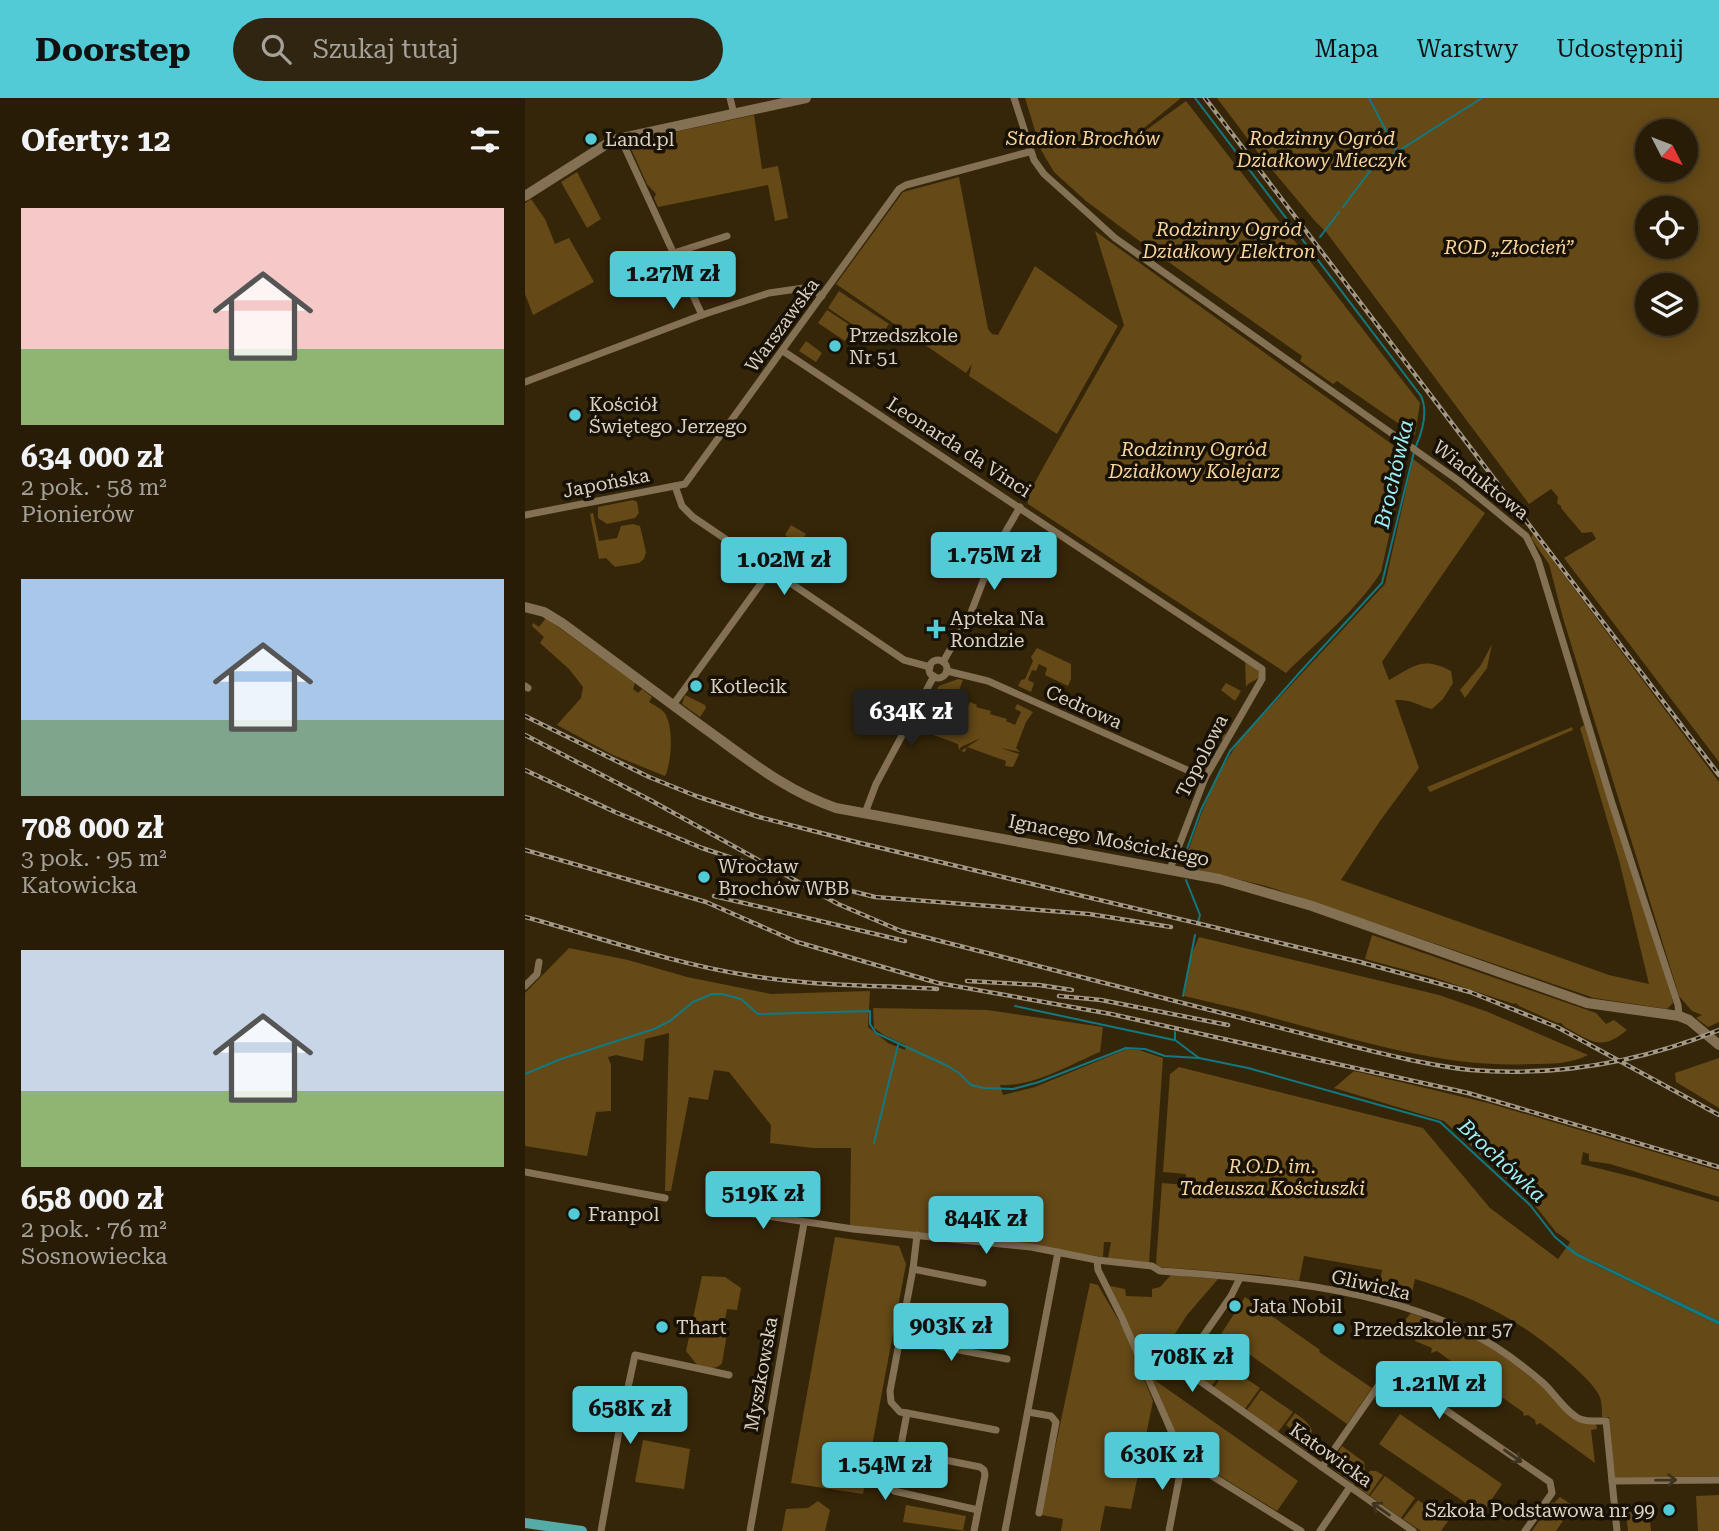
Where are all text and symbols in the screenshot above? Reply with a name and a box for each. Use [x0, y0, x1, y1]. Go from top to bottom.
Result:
search box [233, 18, 723, 81]
text: Doorstep [35, 30, 191, 69]
icon: search [257, 30, 295, 68]
text: Szukaj tutaj [313, 34, 459, 64]
text: Mapa [1315, 35, 1379, 63]
text: Warstwy [1417, 35, 1518, 63]
text: Udostępnij [1556, 35, 1684, 63]
north arrow [1635, 119, 1697, 182]
map controls [1635, 119, 1698, 336]
icon: filters [466, 121, 504, 159]
text: Oferty: 12 [21, 123, 171, 158]
park label: Stadion Brochów [1005, 127, 1160, 150]
park label: Rodzinny Ogród Działkowy Mieczyk [1236, 127, 1408, 172]
place label: Land.pl [605, 128, 675, 151]
marker: Land.pl [583, 131, 599, 147]
button: locate [1635, 196, 1698, 259]
park label: Rodzinny Ogród Działkowy Elektron [1141, 218, 1316, 263]
park label: ROD „Złocień” [1443, 236, 1575, 259]
pin: 1.27M zł [601, 252, 745, 311]
icon: home [200, 253, 326, 379]
text: 1.27M zł [626, 260, 720, 287]
street label: Warszawska [740, 273, 824, 377]
button: layers [1635, 273, 1698, 336]
place label: Przedszkole Nr 51 [849, 324, 958, 369]
marker: Przedszkole Nr 51 [827, 338, 843, 354]
street label: Leonarda da Vinci [883, 392, 1035, 502]
place label: Kościół Świętego Jerzego [589, 393, 747, 438]
marker: Kościół Świętego Jerzego [567, 407, 583, 423]
water label: Brochówka [1370, 417, 1418, 532]
street label: Wiaduktowa [1428, 435, 1534, 525]
park label: Rodzinny Ogród Działkowy Kolejarz [1107, 438, 1280, 483]
text: 634 000 zł [21, 439, 164, 474]
street label: Japońska [561, 463, 652, 503]
text: 2 pok. · 58 m² [21, 474, 167, 501]
text: Pionierów [21, 501, 134, 528]
pin: 1.75M zł [922, 532, 1066, 592]
pin: 1.02M zł [712, 538, 856, 597]
text: 1.75M zł [947, 541, 1041, 568]
text: 1.02M zł [737, 546, 831, 573]
place label: Apteka Na Rondzie [950, 607, 1045, 652]
marker: Apteka Na Rondzie [928, 621, 944, 637]
icon: home [200, 624, 326, 750]
place label: Kotlecik [710, 675, 787, 698]
marker: Kotlecik [688, 678, 704, 694]
street label: Cedrowa [1042, 680, 1126, 734]
pin: 634K zł [846, 690, 976, 749]
text: 634K zł [869, 698, 953, 725]
street label: Topolowa [1171, 710, 1233, 801]
street label: Ignacego Mościckiego [1007, 809, 1211, 871]
text: 708 000 zł [21, 810, 164, 845]
text: 3 pok. · 95 m² [21, 845, 167, 872]
place label: Wrocław Brochów WBB [718, 855, 849, 900]
marker: Wrocław Brochów WBB [696, 869, 712, 885]
text: Katowicka [21, 872, 137, 899]
icon: home [200, 995, 326, 1121]
water label: Brochówka [1453, 1114, 1551, 1208]
park label: R.O.D. im. Tadeusza Kościuszki [1179, 1155, 1365, 1200]
pin: 519K zł [698, 1172, 828, 1231]
text: 519K zł [721, 1180, 805, 1207]
text: 658 000 zł [21, 1181, 164, 1216]
pin: 844K zł [921, 1196, 1051, 1256]
place label: Franpol [588, 1203, 659, 1226]
text: 844K zł [944, 1205, 1028, 1232]
marker: Franpol [566, 1206, 582, 1222]
text: 2 pok. · 76 m² [21, 1216, 167, 1243]
text: Sosnowiecka [21, 1243, 167, 1270]
street label: Gliwicka [1329, 1265, 1414, 1305]
place label: Jata Nobil [1249, 1295, 1342, 1318]
marker: Jata Nobil [1227, 1298, 1243, 1314]
pin: 903K zł [886, 1304, 1016, 1363]
text: 903K zł [909, 1312, 993, 1339]
street label: Myszkowska [740, 1314, 783, 1433]
place label: Thart [676, 1316, 726, 1339]
place label: Przedszkole nr 57 [1353, 1318, 1513, 1341]
marker: Thart [654, 1319, 670, 1335]
marker: Przedszkole nr 57 [1331, 1321, 1347, 1337]
pin: 708K zł [1127, 1334, 1257, 1394]
text: 708K zł [1150, 1343, 1234, 1370]
pin: 1.21M zł [1367, 1362, 1511, 1421]
text: 1.21M zł [1392, 1370, 1486, 1397]
pin: 658K zł [565, 1386, 695, 1446]
text: 658K zł [588, 1395, 672, 1422]
street label: Katowicka [1285, 1418, 1377, 1492]
pin: 630K zł [1097, 1432, 1227, 1492]
text: 630K zł [1120, 1441, 1204, 1468]
pin: 1.54M zł [813, 1442, 957, 1502]
one-way arrow [1503, 1449, 1522, 1463]
text: 1.54M zł [838, 1451, 932, 1478]
one-way arrow [1654, 1473, 1677, 1487]
place label: Szkoła Podstawowa nr 99 [1425, 1499, 1655, 1522]
one-way arrow [1372, 1502, 1391, 1516]
marker: Szkoła Podstawowa nr 99 [1661, 1502, 1677, 1518]

